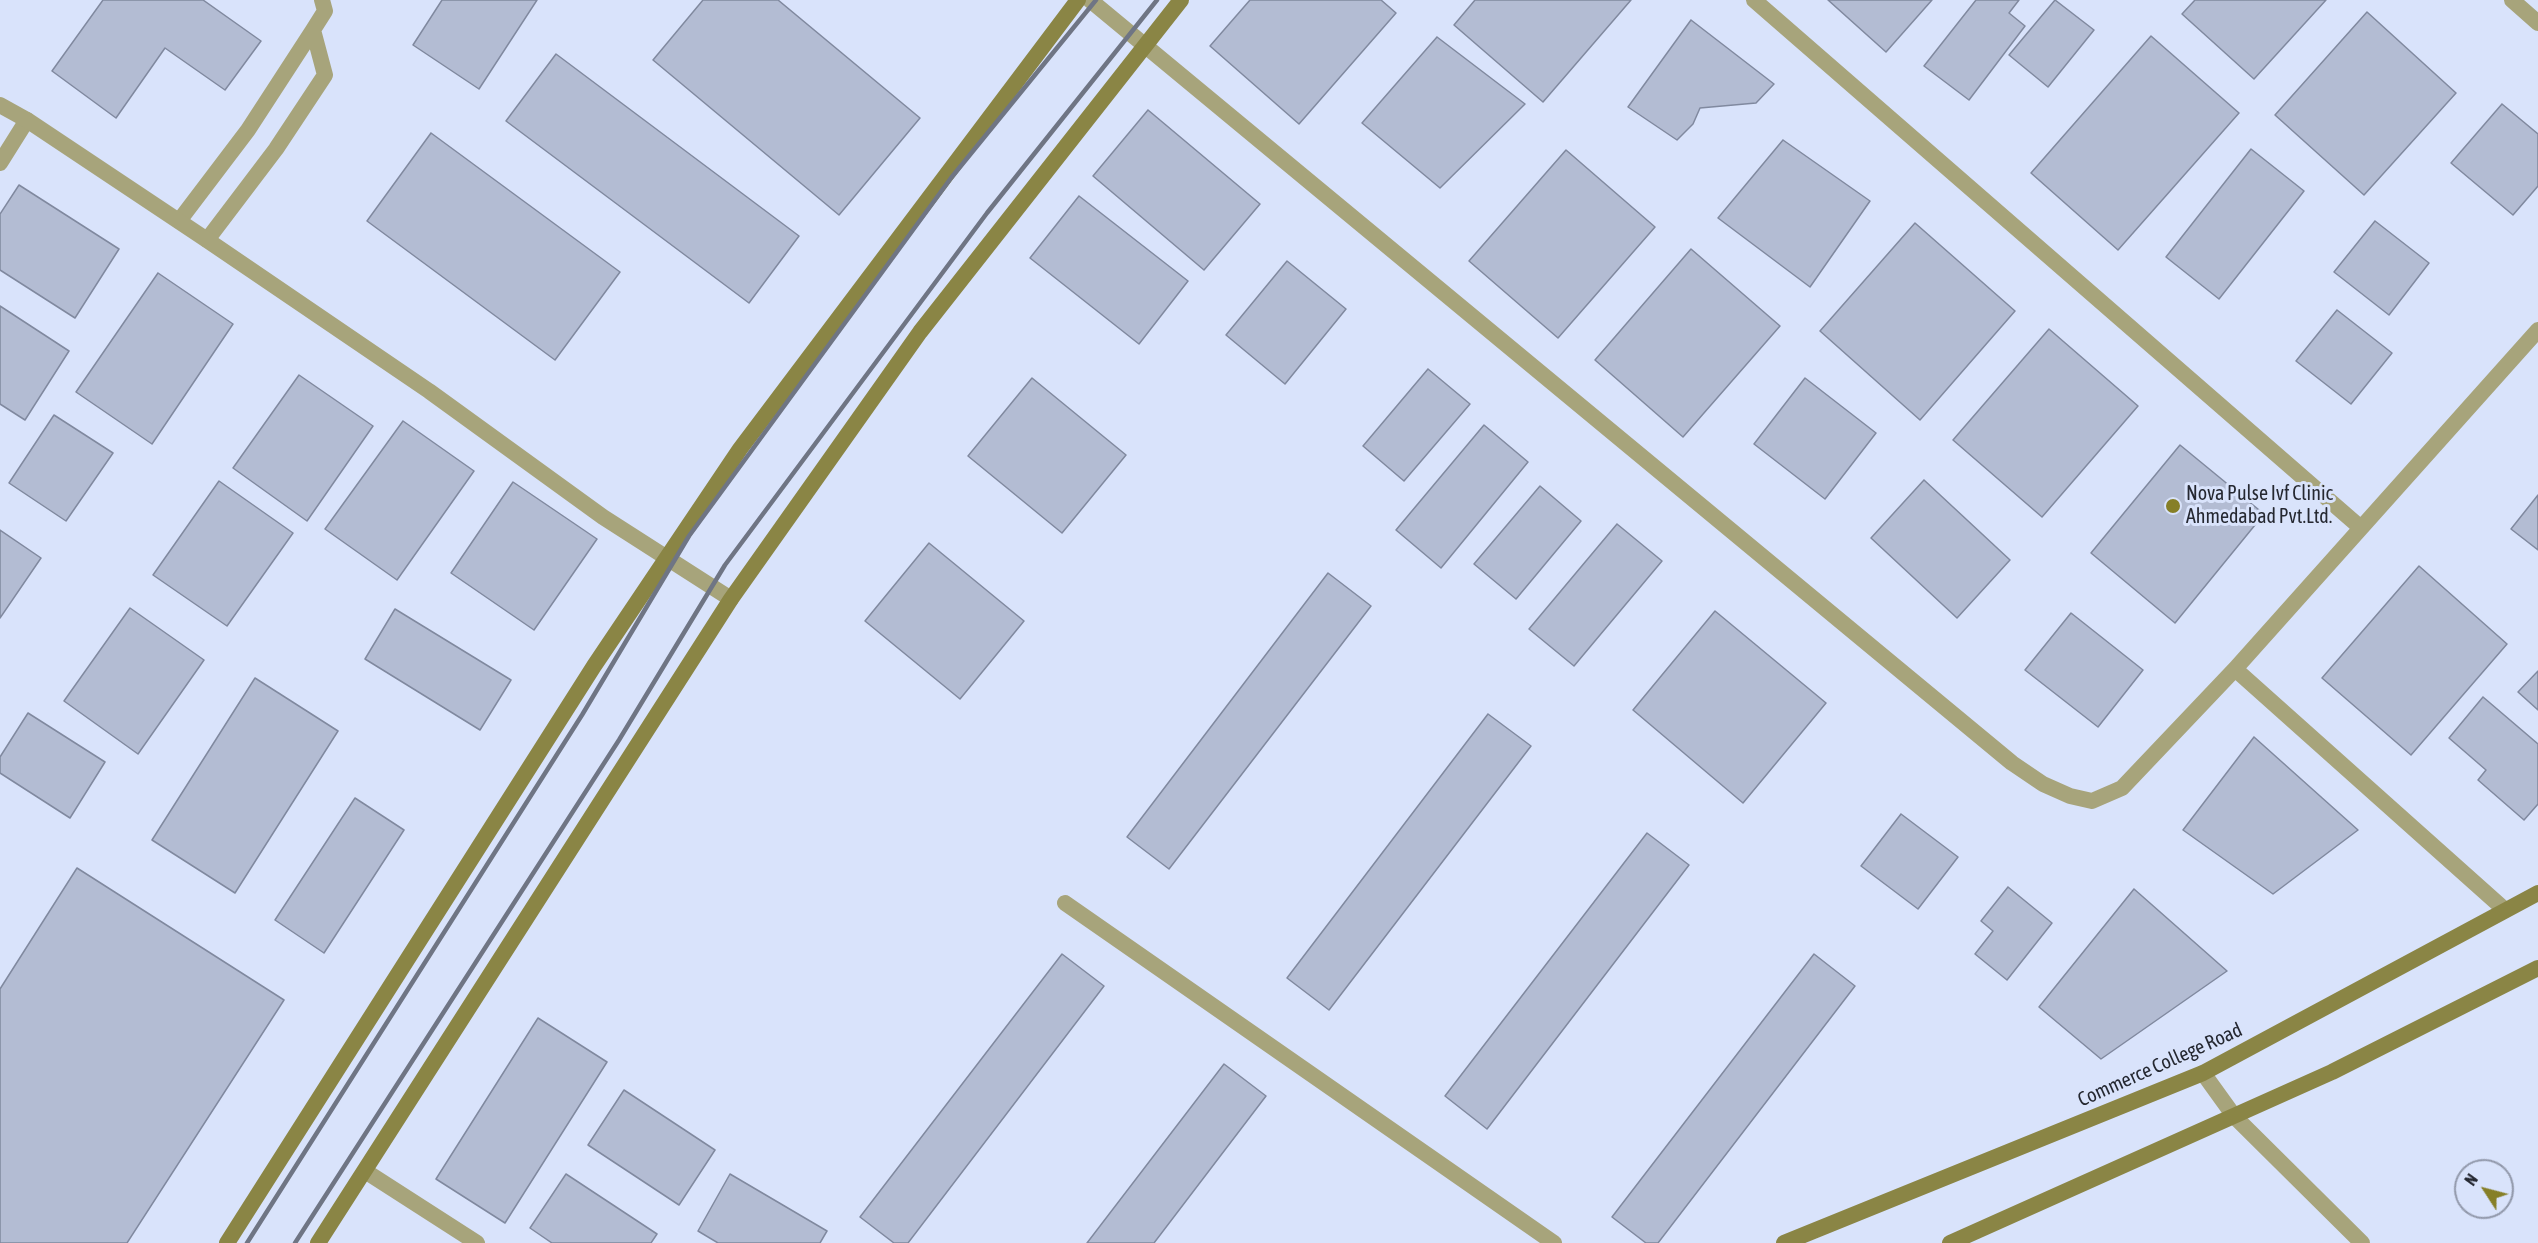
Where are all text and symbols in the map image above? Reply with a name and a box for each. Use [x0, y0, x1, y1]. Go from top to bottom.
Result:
place label: Nova Pulse Ivf Clinic Ahmedabad Pvt.Ltd. [2186, 482, 2333, 529]
marker: Nova Pulse Ivf Clinic Ahmedabad Pvt.Ltd. [2164, 497, 2182, 515]
street label: Commerce College Road [2074, 1018, 2246, 1112]
north arrow [2454, 1159, 2514, 1219]
text: N [2461, 1170, 2481, 1189]

